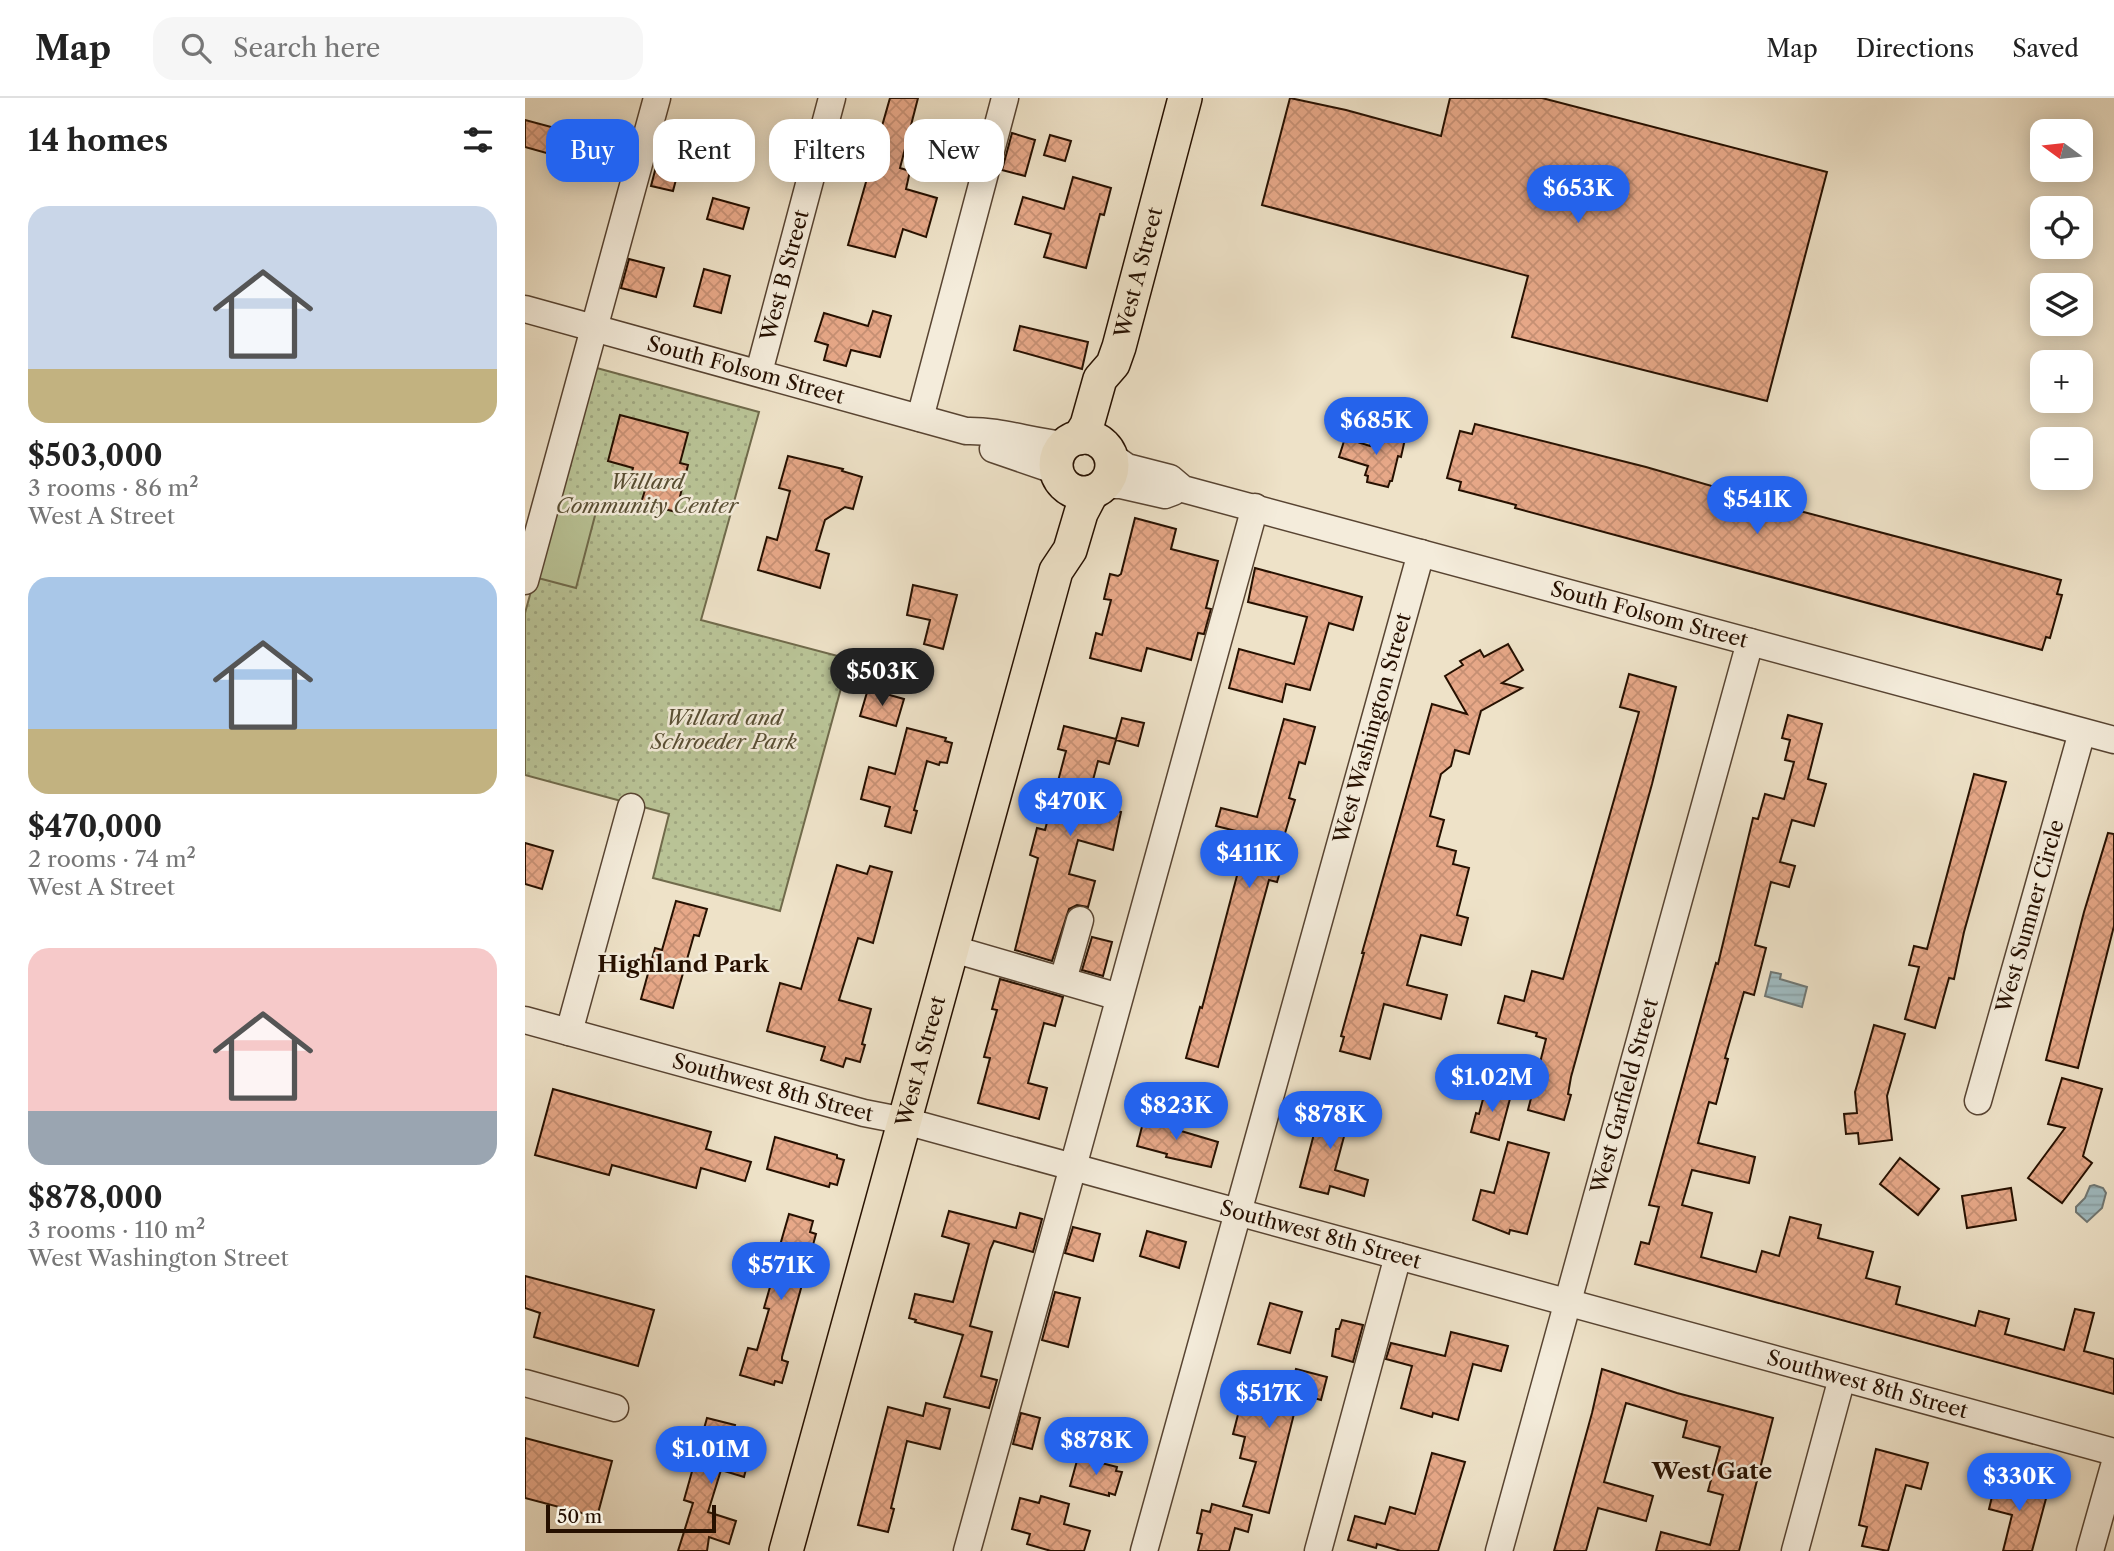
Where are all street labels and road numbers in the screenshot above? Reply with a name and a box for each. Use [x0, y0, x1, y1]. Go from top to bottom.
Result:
street label: West A Street [1109, 204, 1168, 341]
street label: West B Street [755, 206, 814, 345]
street label: South Folsom Street [645, 330, 848, 409]
street label: South Folsom Street [1548, 576, 1751, 653]
street label: West Washington Street [1328, 609, 1416, 847]
street label: West Sumner Circle [1990, 817, 2069, 1016]
street label: West A Street [890, 993, 950, 1130]
street label: West Garfield Street [1585, 995, 1663, 1197]
street label: Southwest 8th Street [670, 1048, 876, 1127]
street label: Southwest 8th Street [1217, 1195, 1424, 1274]
street label: Southwest 8th Street [1764, 1345, 1971, 1424]

